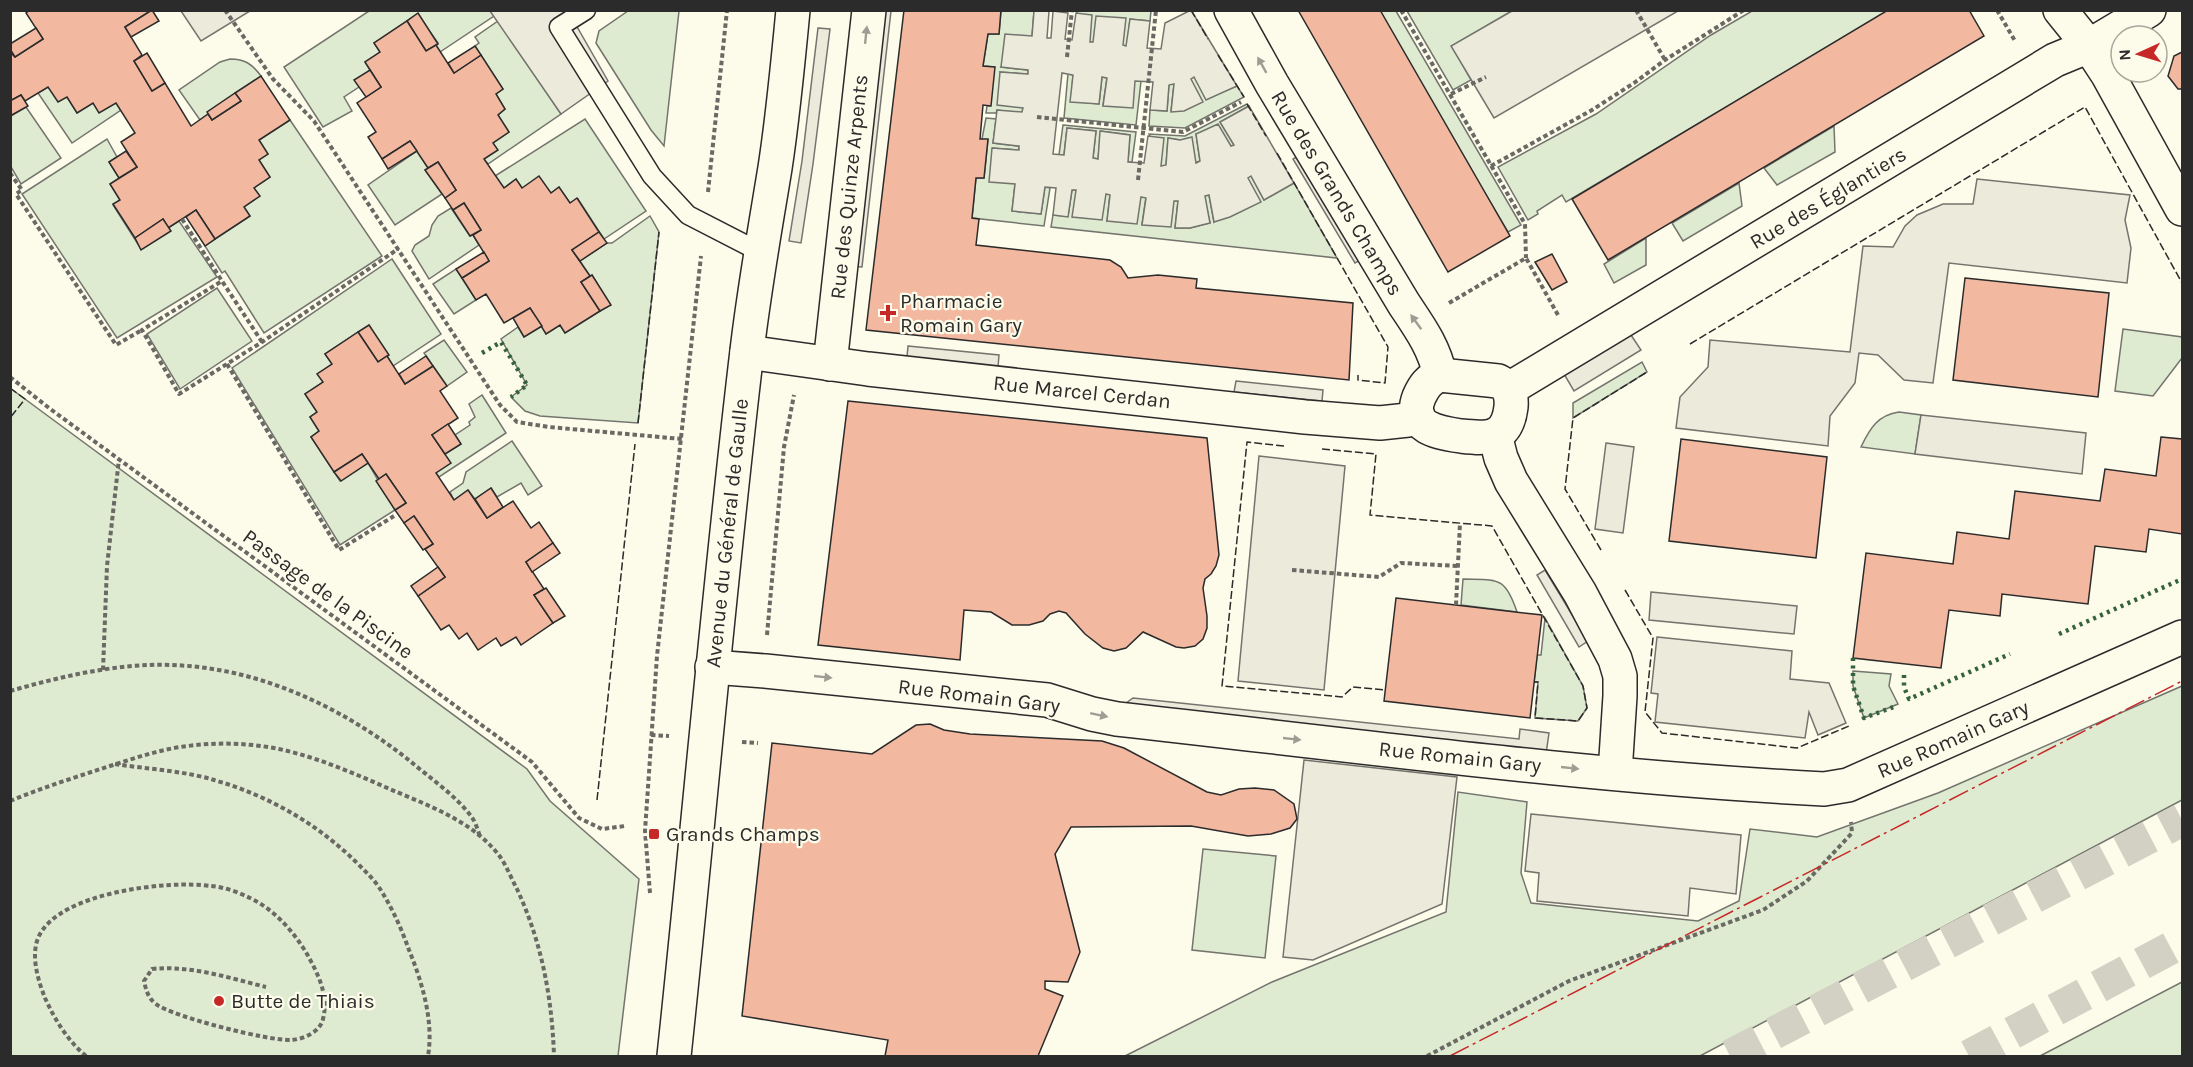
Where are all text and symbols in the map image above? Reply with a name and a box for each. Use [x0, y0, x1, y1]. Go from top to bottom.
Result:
north arrow [2109, 24, 2169, 84]
one-way arrow [861, 25, 871, 44]
text: N [2115, 49, 2134, 61]
one-way arrow [1257, 56, 1267, 73]
street label: Rue des Quinze Arpents [825, 73, 873, 301]
street label: Rue des Grands Champs [1266, 86, 1408, 300]
street label: Rue des Églantiers [1746, 142, 1910, 254]
place label: Pharmacie Romain Gary [900, 289, 1022, 337]
marker: Pharmacie Romain Gary [881, 306, 895, 320]
one-way arrow [1411, 315, 1423, 330]
street label: Rue Marcel Cerdan [992, 371, 1172, 413]
street label: Avenue du Général de Gaulle [701, 397, 753, 669]
street label: Passage de la Piscine [238, 524, 418, 664]
one-way arrow [814, 672, 833, 682]
street label: Rue Romain Gary [897, 674, 1062, 718]
street label: Rue Romain Gary [1874, 695, 2033, 783]
one-way arrow [1089, 711, 1108, 720]
one-way arrow [1283, 734, 1302, 743]
street label: Rue Romain Gary [1378, 737, 1543, 777]
one-way arrow [1560, 763, 1579, 773]
place label: Grands Champs [666, 822, 820, 846]
marker: Grands Champs [647, 827, 661, 841]
place label: Butte de Thiais [231, 989, 375, 1013]
marker: Butte de Thiais [212, 994, 226, 1008]

